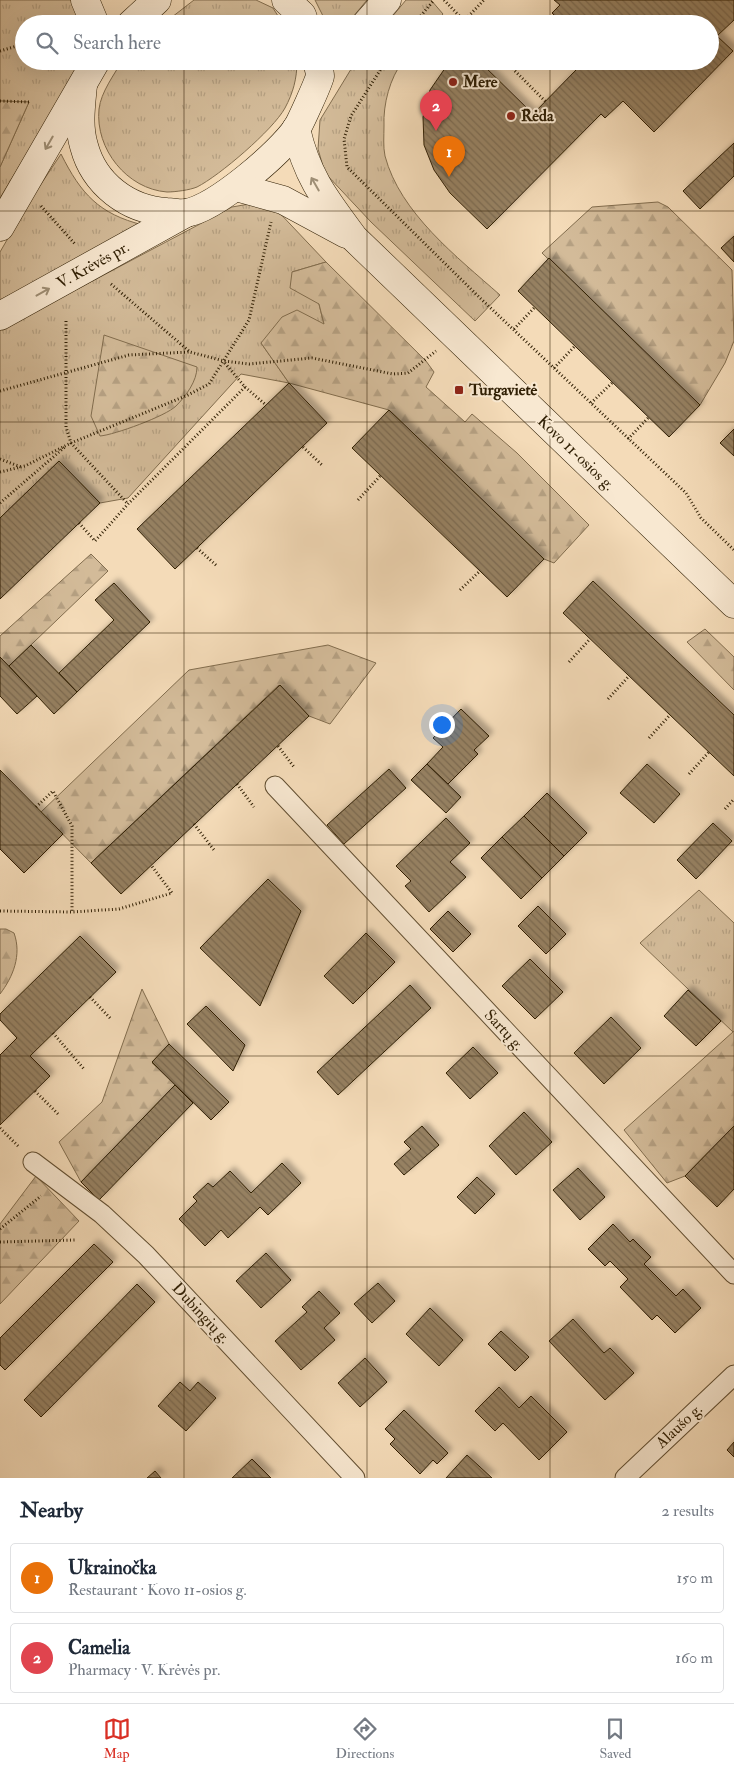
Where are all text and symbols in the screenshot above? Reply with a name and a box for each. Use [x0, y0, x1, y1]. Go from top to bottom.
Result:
search box [15, 15, 719, 70]
icon: search [33, 29, 61, 57]
text: Search here [73, 31, 161, 55]
place label: Mere [462, 72, 498, 92]
marker: Mere [447, 76, 459, 88]
pin: 2 [420, 90, 452, 131]
place label: Rėda [521, 106, 554, 126]
marker: Rėda [505, 110, 517, 122]
one-way arrow [44, 135, 54, 149]
pin: 1 [433, 136, 465, 177]
one-way arrow [310, 178, 320, 192]
street label: V. Krėvės pr. [53, 237, 133, 294]
one-way arrow [35, 287, 49, 297]
place label: Turgavietė [468, 380, 538, 401]
marker: Turgavietė [453, 384, 465, 396]
street label: Kovo 11-osios g. [533, 411, 619, 495]
your location [429, 712, 455, 738]
street label: Sartų g. [480, 1005, 528, 1055]
street label: Dubingių g. [168, 1278, 234, 1348]
street label: Alaušo g. [651, 1399, 707, 1453]
text: Nearby [20, 1497, 83, 1524]
text: 2 results [661, 1501, 714, 1521]
text: Ukrainočka [68, 1556, 156, 1580]
text: 1 [34, 1568, 40, 1588]
text: 150 m [676, 1568, 713, 1588]
text: Restaurant · Kovo 11-osios g. [68, 1580, 247, 1600]
text: Camelia [68, 1636, 130, 1660]
text: 2 [33, 1648, 41, 1668]
text: 160 m [675, 1648, 713, 1668]
text: Pharmacy · V. Krėvės pr. [68, 1660, 220, 1680]
tab: Map [103, 1715, 131, 1762]
tab: Directions [336, 1715, 394, 1762]
tab: Saved [599, 1715, 631, 1762]

